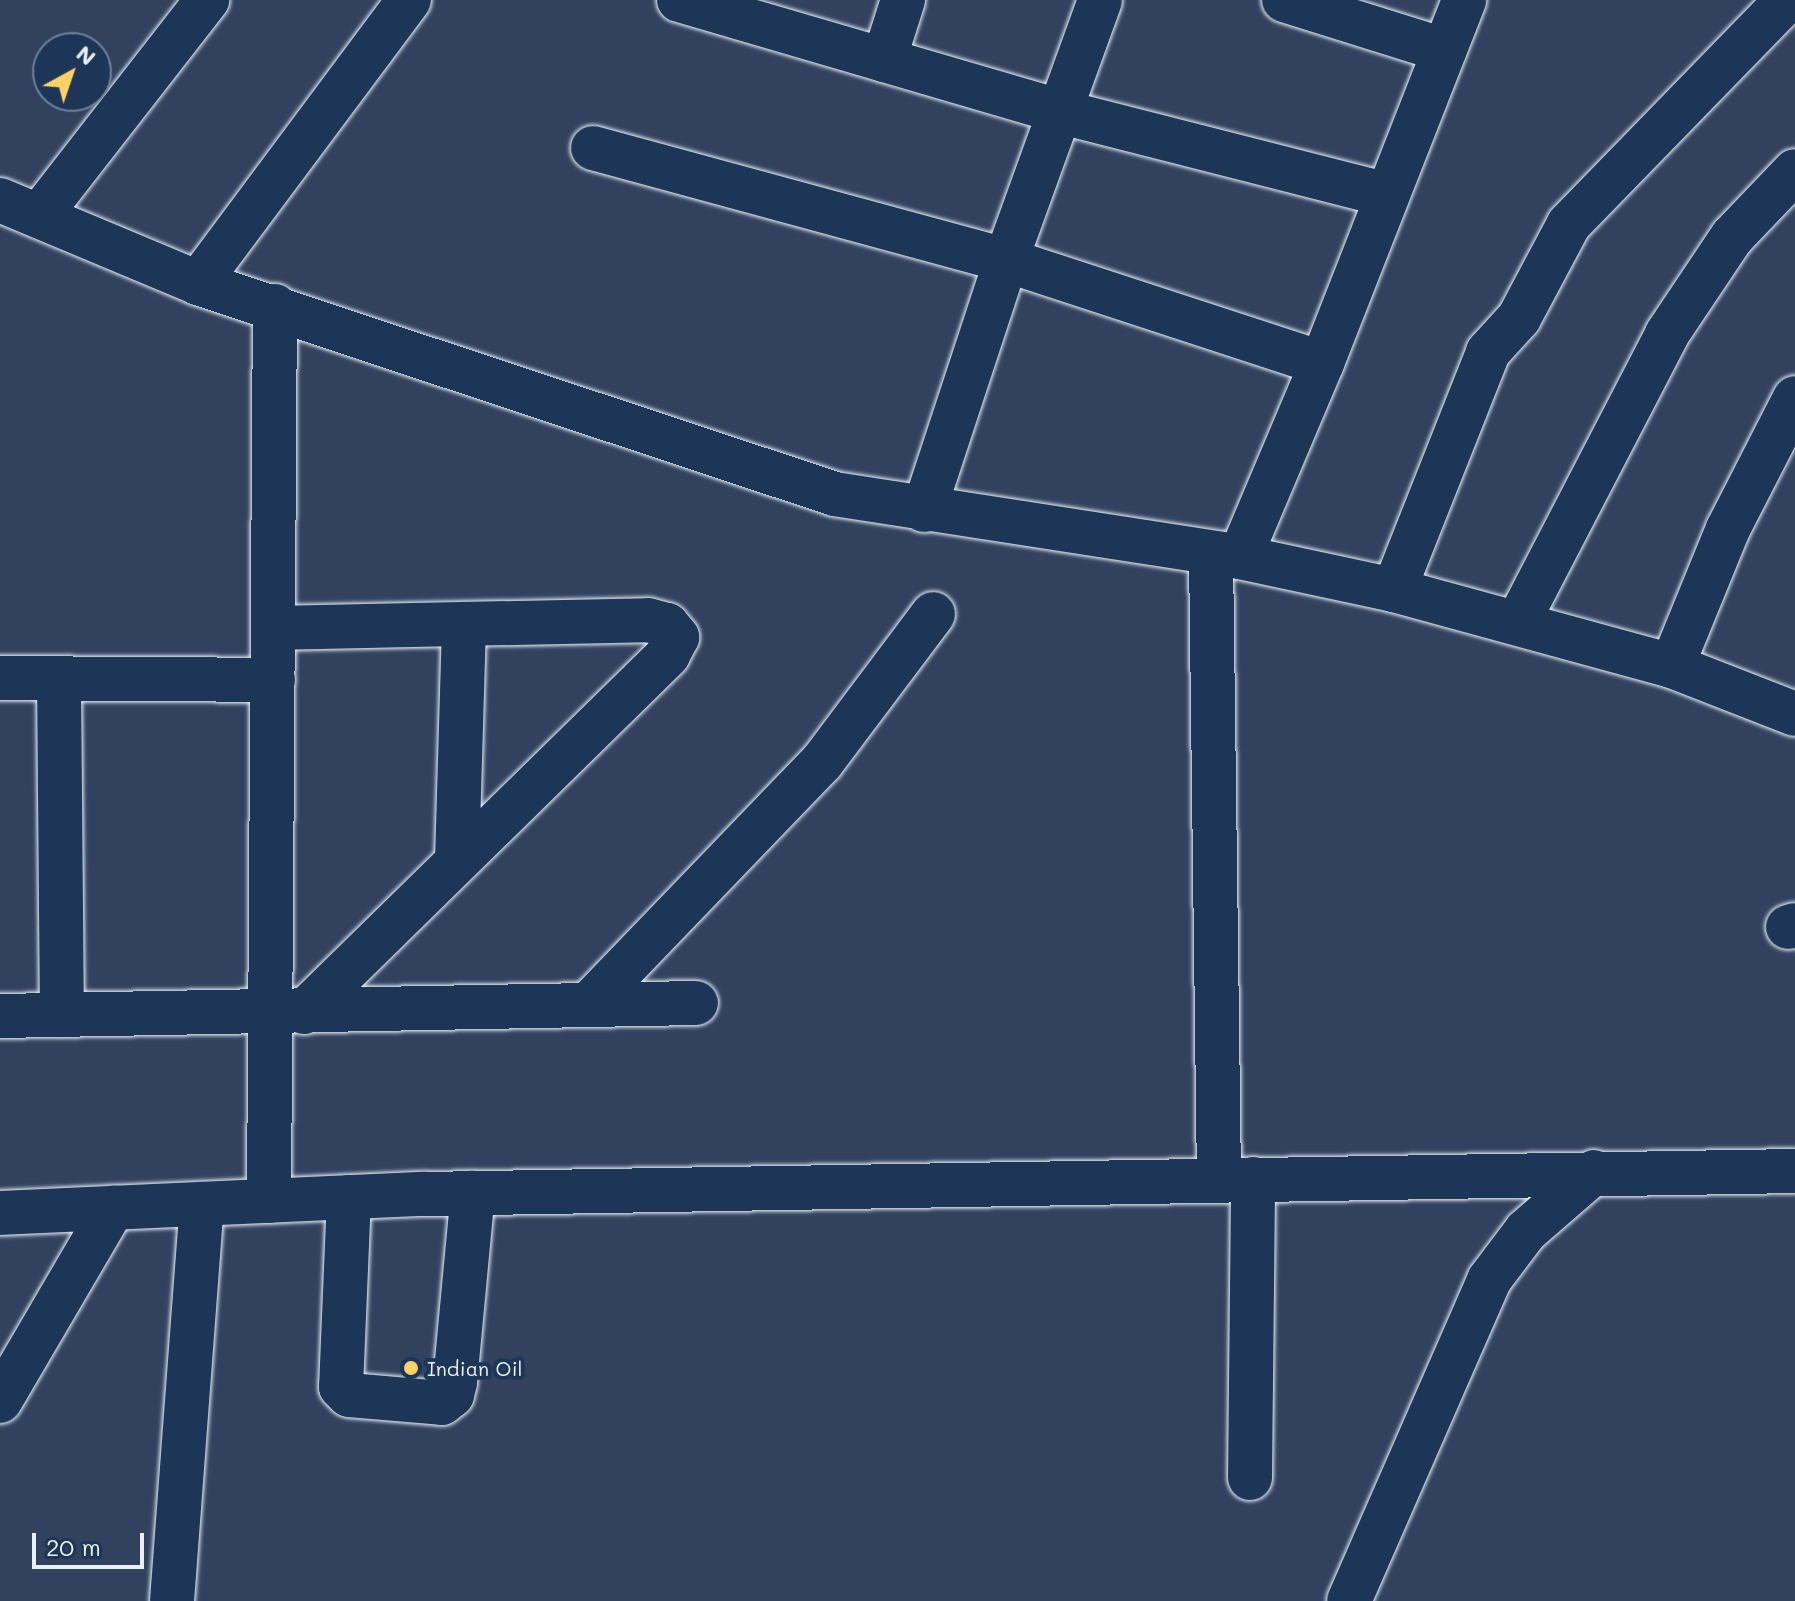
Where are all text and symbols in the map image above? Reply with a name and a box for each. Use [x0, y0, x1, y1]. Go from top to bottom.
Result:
north arrow [32, 32, 112, 112]
text: N [71, 38, 102, 71]
place label: Indian Oil [427, 1356, 523, 1380]
marker: Indian Oil [402, 1359, 420, 1377]
scale bar [36, 1517, 148, 1567]
text: 20 m [46, 1531, 101, 1562]

